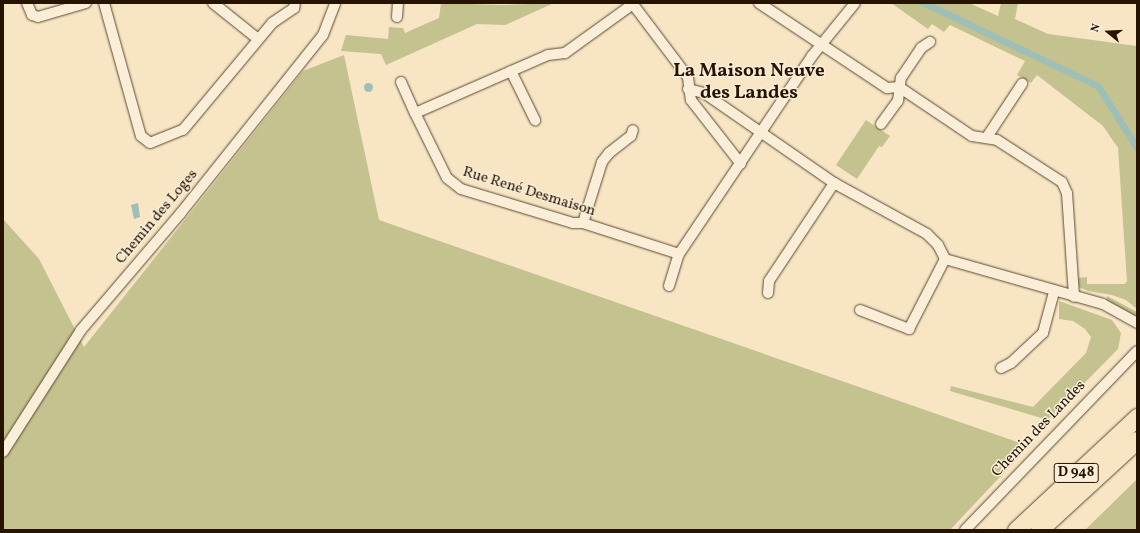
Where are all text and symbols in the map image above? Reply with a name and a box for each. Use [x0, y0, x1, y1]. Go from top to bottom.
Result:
north arrow [1088, 12, 1128, 52]
text: N [1088, 22, 1104, 34]
district label: La Maison Neuve des Landes [673, 61, 825, 105]
street label: Rue René Desmaison [460, 163, 598, 221]
street label: Chemin des Loges [112, 166, 202, 268]
street label: Chemin des Landes [988, 377, 1090, 481]
road number: D 948 [1053, 461, 1099, 485]

